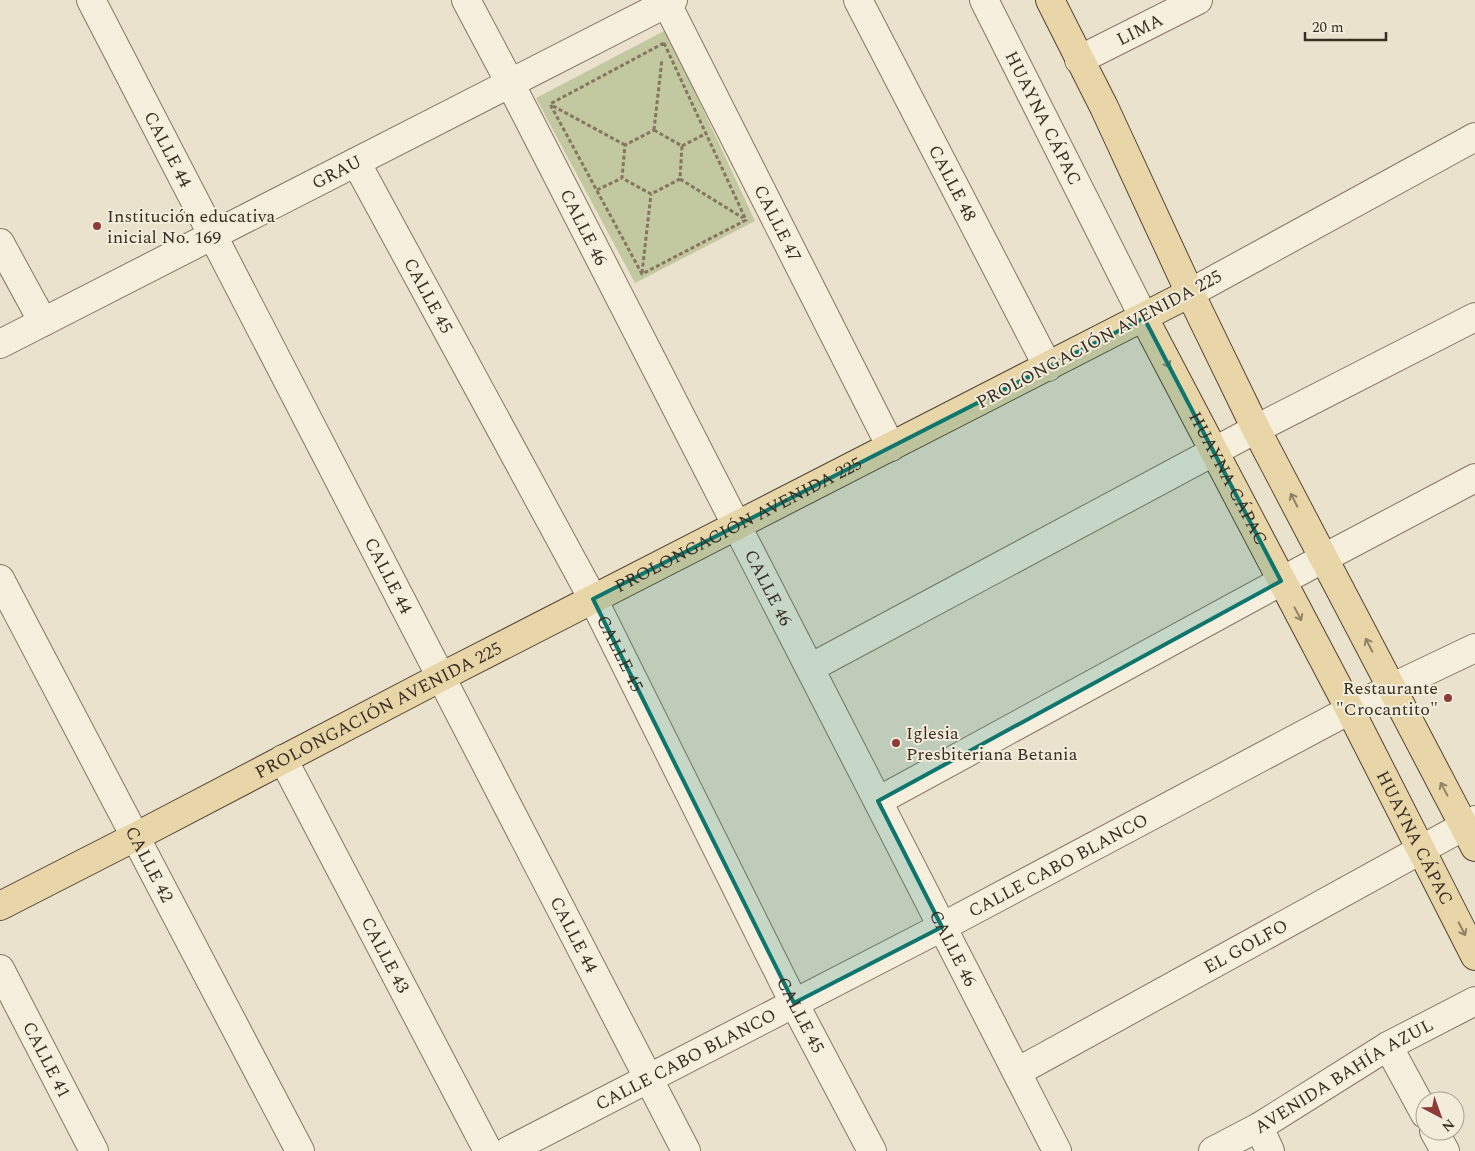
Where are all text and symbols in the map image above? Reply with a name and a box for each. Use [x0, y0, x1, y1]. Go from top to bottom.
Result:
street label: LIMA [1112, 7, 1168, 53]
scale bar [1305, 10, 1386, 42]
text: 20 m [1312, 16, 1344, 39]
street label: HUAYNA CÁPAC [998, 46, 1088, 190]
street label: CALLE 44 [137, 106, 199, 192]
street label: CALLE 48 [921, 140, 983, 226]
street label: GRAU [307, 148, 367, 197]
street label: CALLE 47 [747, 180, 808, 266]
street label: CALLE 46 [553, 184, 614, 271]
place label: Institución educativa inicial No. 169 [107, 203, 275, 251]
marker: Institución educativa inicial No. 169 [91, 220, 103, 232]
street label: CALLE 45 [396, 253, 460, 339]
street label: PROLONGACIÓN AVENIDA 225 [972, 263, 1227, 416]
one-way arrow [1162, 353, 1171, 368]
street label: HUAYNA CÁPAC [1181, 407, 1274, 550]
street label: PROLONGACIÓN AVENIDA 225 [610, 450, 867, 600]
one-way arrow [1289, 493, 1299, 508]
street label: CALLE 44 [357, 533, 419, 619]
street label: CALLE 46 [737, 545, 799, 631]
one-way arrow [1294, 606, 1304, 620]
street label: CALLE 45 [589, 611, 650, 697]
street label: PROLONGACIÓN AVENIDA 225 [250, 635, 507, 786]
one-way arrow [1364, 638, 1373, 653]
place label: Restaurante "Crocantito" [1336, 675, 1438, 723]
marker: Restaurante "Crocantito" [1442, 692, 1454, 704]
place label: Iglesia Presbiteriana Betania [906, 720, 1078, 768]
marker: Iglesia Presbiteriana Betania [890, 737, 902, 749]
street label: HUAYNA CÁPAC [1369, 766, 1460, 910]
one-way arrow [1439, 781, 1449, 796]
street label: CALLE CABO BLANCO [964, 807, 1153, 925]
street label: CALLE 42 [118, 821, 180, 907]
street label: CALLE 44 [543, 892, 605, 978]
street label: CALLE 46 [922, 905, 984, 991]
street label: CALLE 43 [354, 912, 416, 998]
street label: EL GOLFO [1199, 912, 1293, 981]
one-way arrow [1458, 921, 1467, 936]
street label: CALLE 45 [769, 972, 831, 1058]
street label: CALLE CABO BLANCO [591, 1002, 781, 1118]
street label: AVENIDA BAHÍA AZUL [1249, 1012, 1438, 1141]
street label: CALLE 41 [15, 1017, 77, 1103]
north arrow [1415, 1091, 1465, 1141]
text: N [1437, 1114, 1459, 1137]

